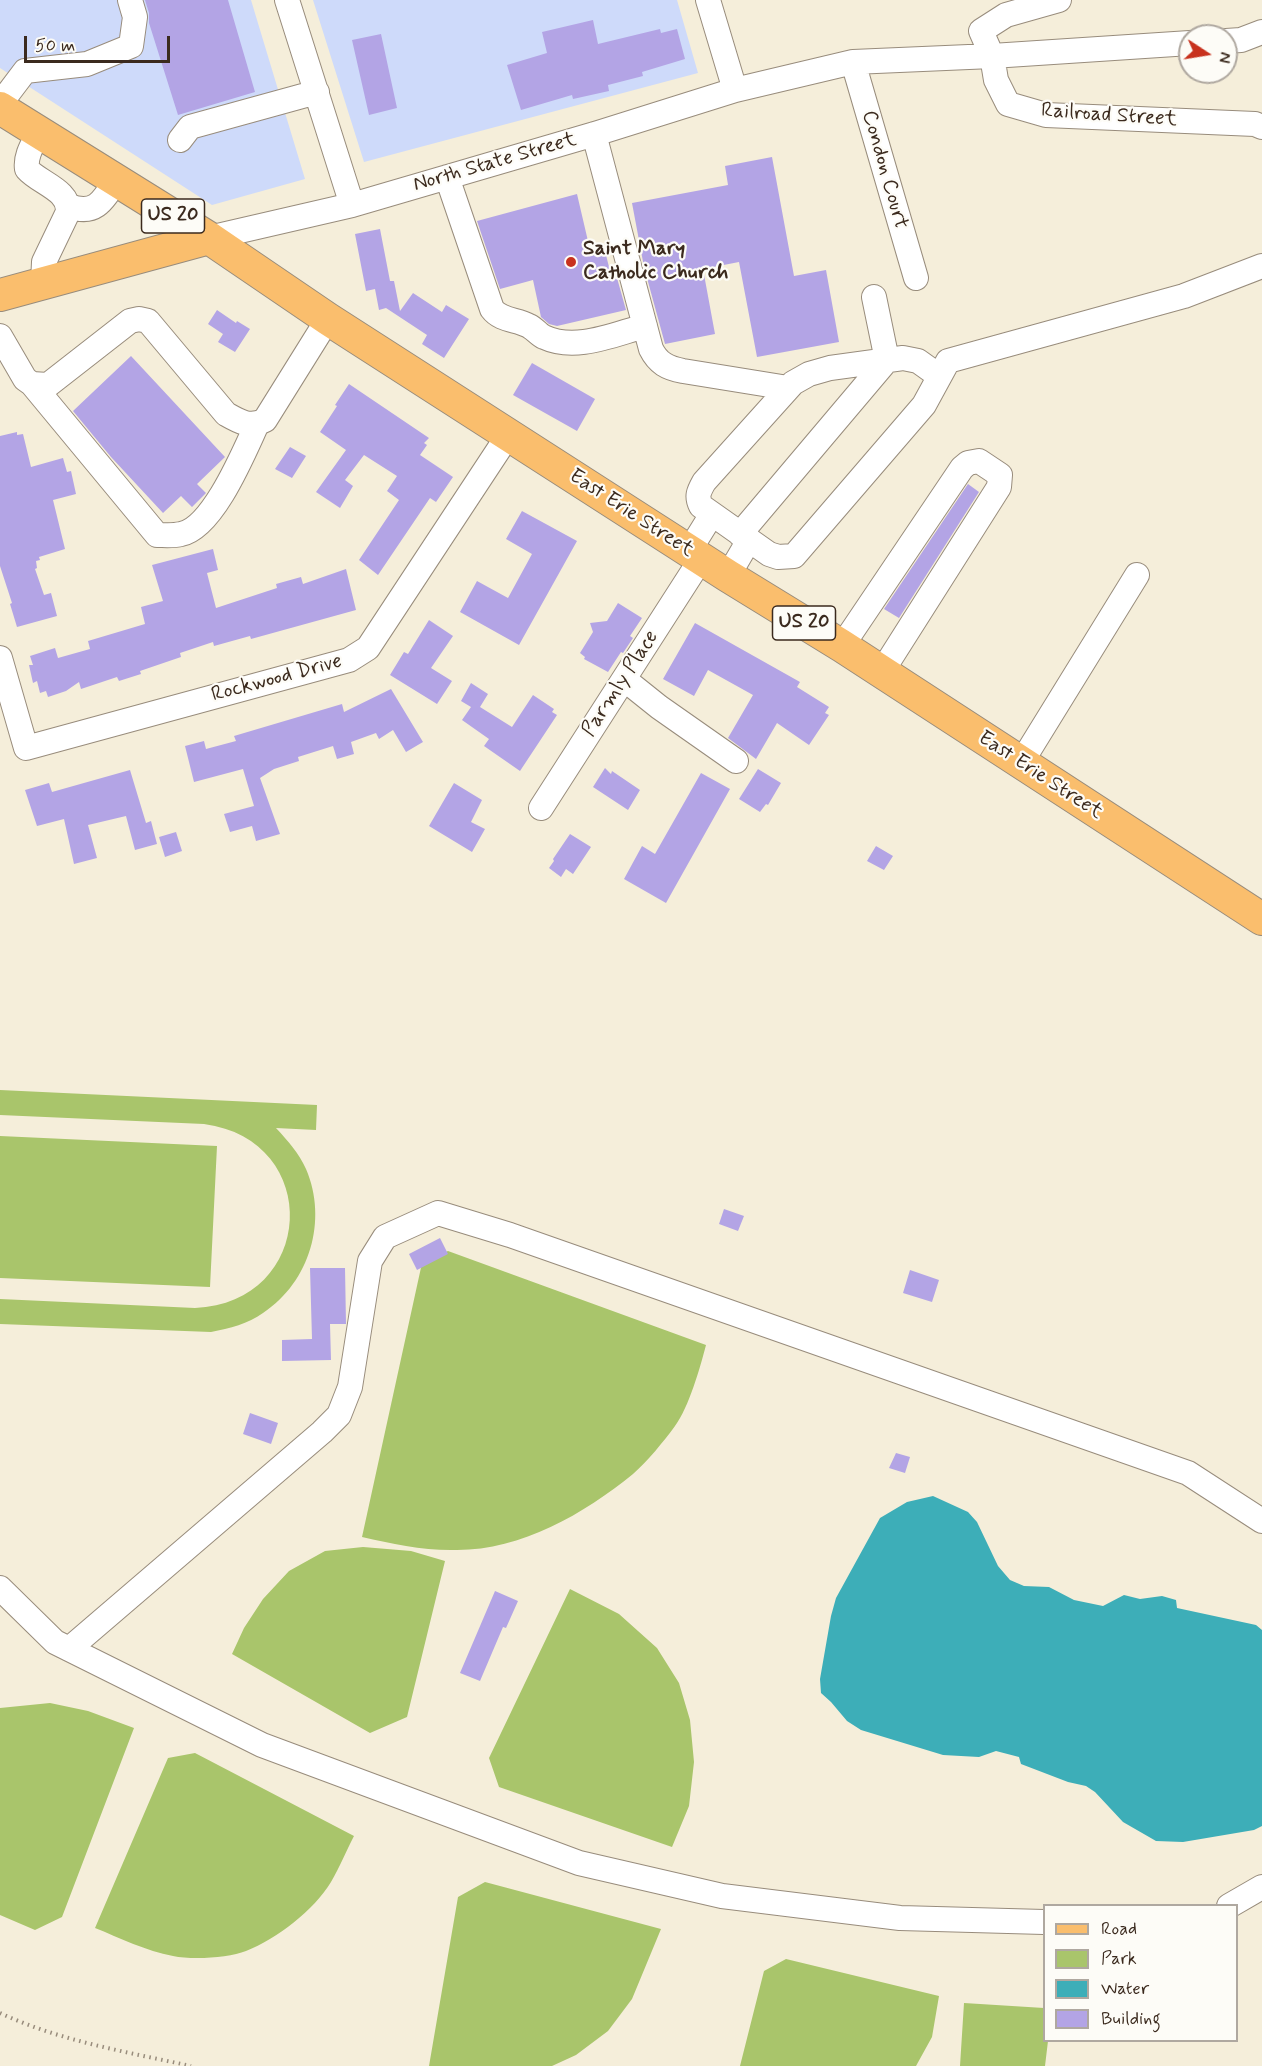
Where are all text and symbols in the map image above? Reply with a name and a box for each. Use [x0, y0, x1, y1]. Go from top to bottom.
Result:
scale bar [27, 24, 172, 62]
north arrow [1178, 24, 1238, 84]
text: 50 m [35, 34, 75, 58]
text: N [1213, 50, 1236, 65]
street label: Railroad Street [1040, 99, 1178, 133]
street label: Condon Court [855, 108, 913, 232]
street label: North State Street [410, 128, 580, 198]
road number: US 20 [142, 199, 204, 233]
place label: Saint Mary Catholic Church [583, 237, 728, 287]
marker: Saint Mary Catholic Church [564, 255, 578, 269]
street label: East Erie Street [564, 464, 698, 564]
road number: US 20 [772, 606, 836, 640]
street label: Parmly Place [577, 626, 665, 742]
street label: Rockwood Drive [209, 649, 345, 709]
street label: East Erie Street [973, 726, 1107, 826]
legend [1043, 1904, 1238, 2042]
text: Road [1101, 1917, 1137, 1941]
text: Park [1101, 1947, 1137, 1971]
text: Water [1101, 1977, 1149, 2001]
text: Building [1101, 2007, 1161, 2031]

